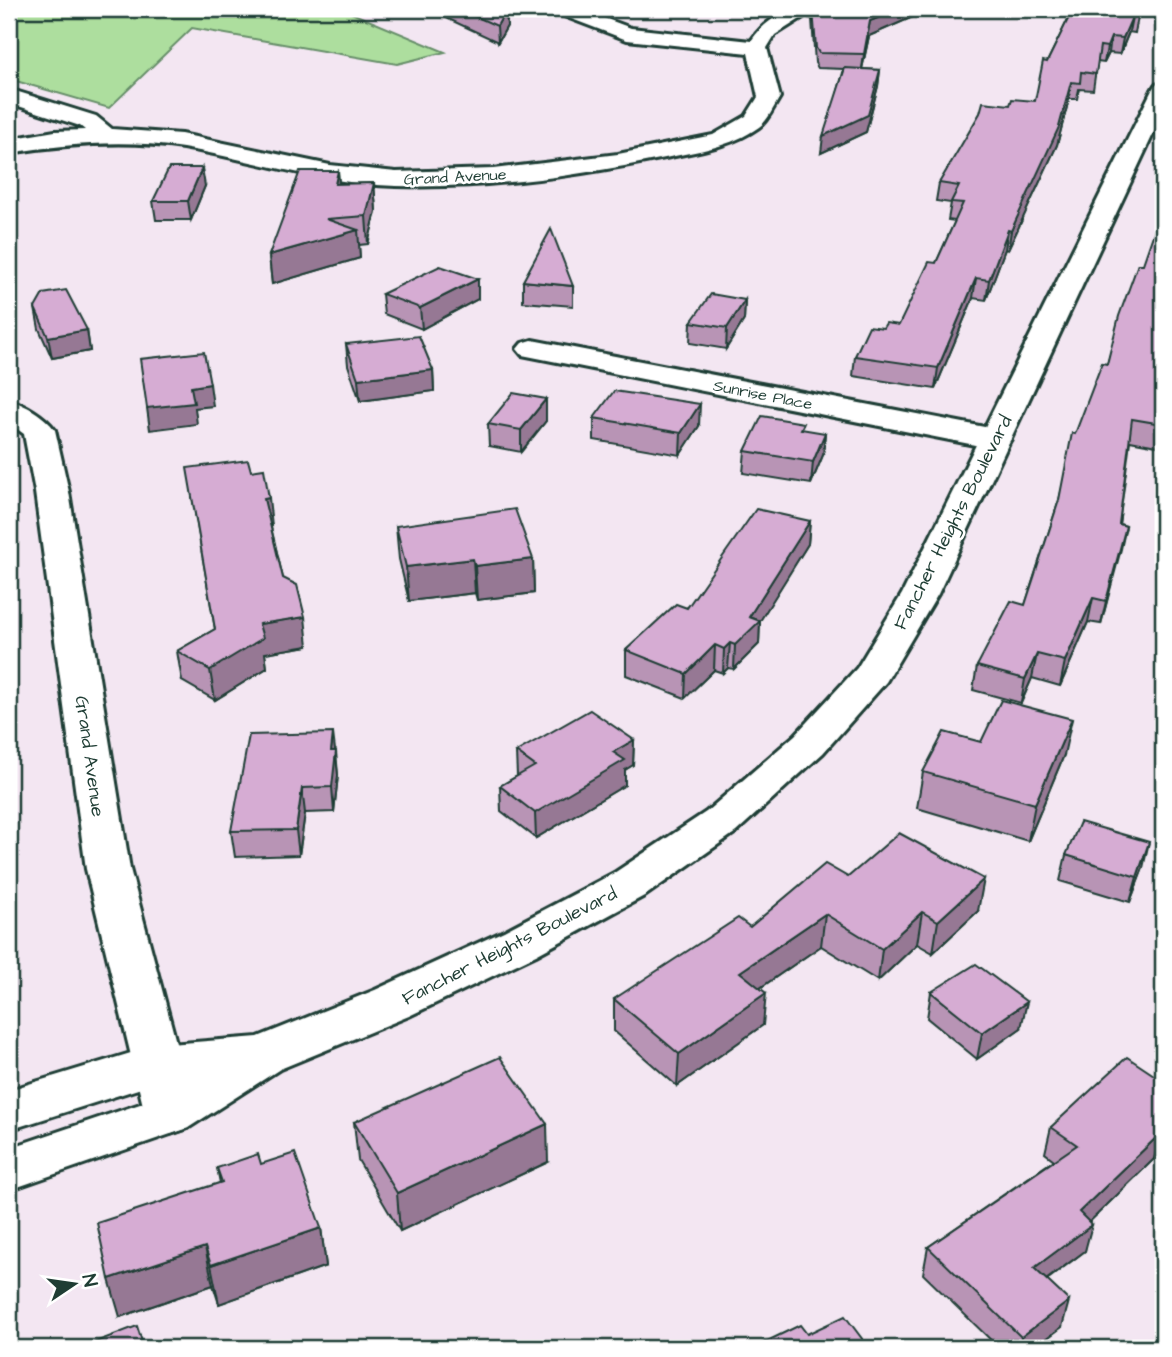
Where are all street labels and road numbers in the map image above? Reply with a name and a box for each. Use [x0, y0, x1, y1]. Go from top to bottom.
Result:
street label: Grand Avenue [403, 163, 507, 191]
street label: Sunrise Place [711, 375, 815, 415]
street label: Fancher Heights Boulevard [887, 410, 1020, 635]
street label: Grand Avenue [68, 694, 111, 818]
street label: Fancher Heights Boulevard [398, 880, 622, 1013]

